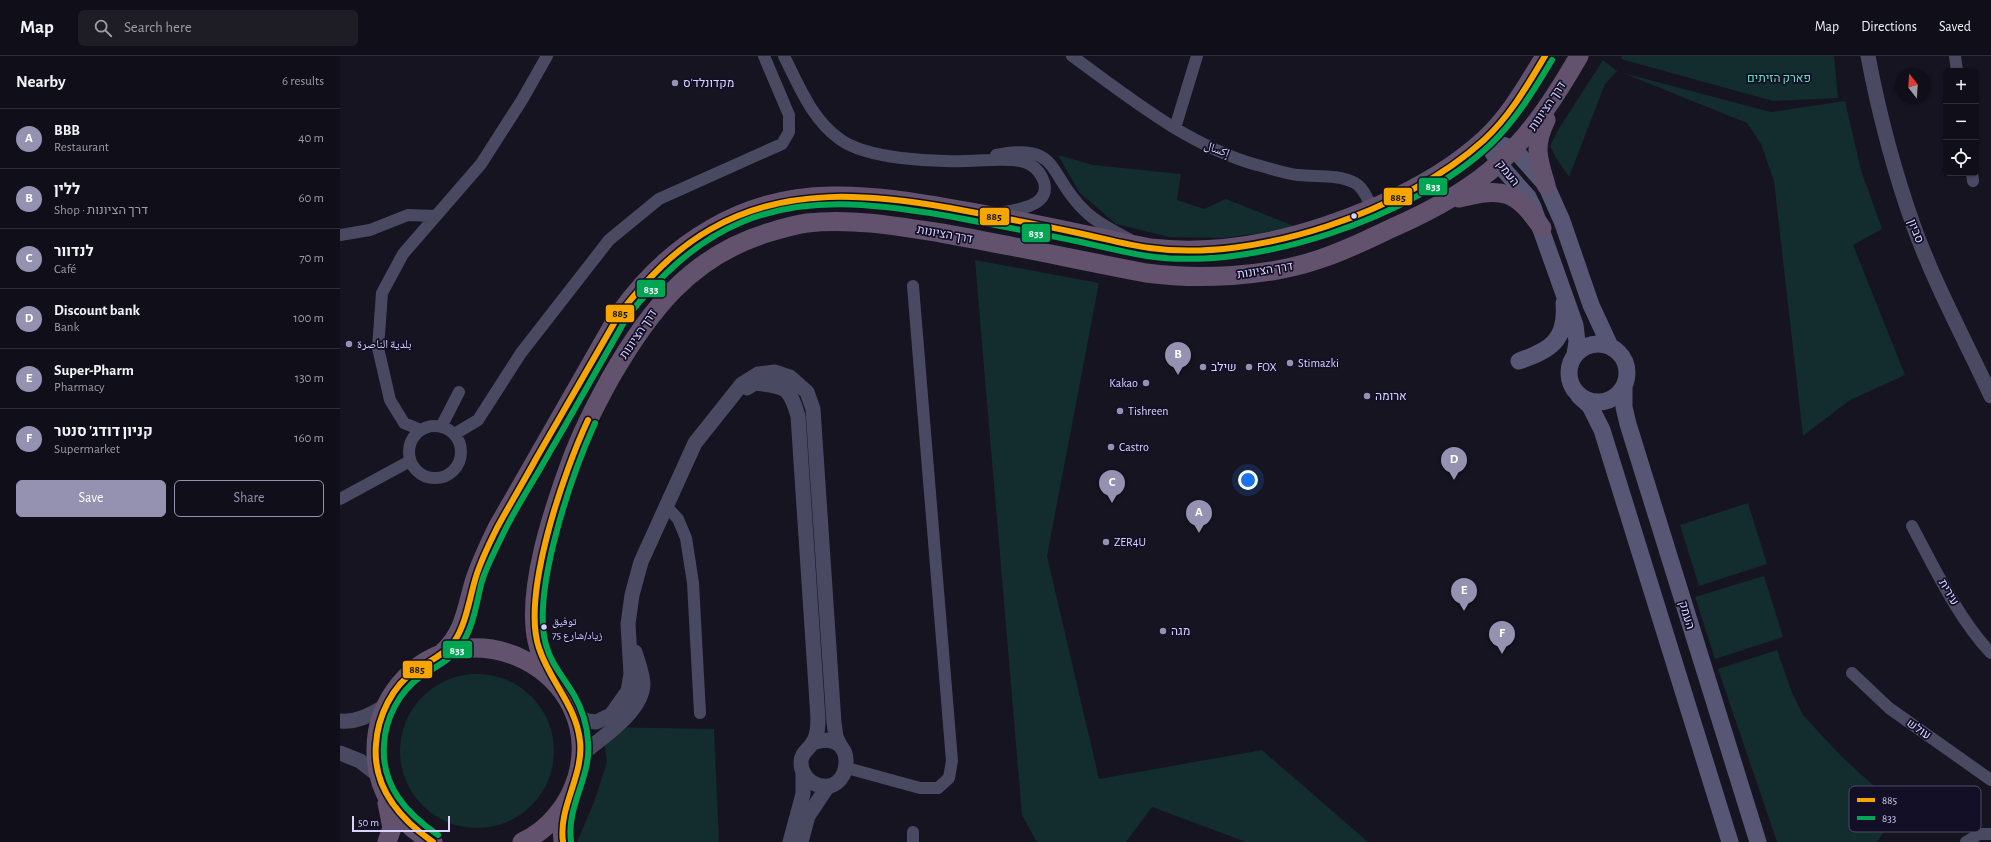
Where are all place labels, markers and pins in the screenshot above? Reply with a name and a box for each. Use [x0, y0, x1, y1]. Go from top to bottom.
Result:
place label: מקדונלד'ס [683, 77, 734, 89]
marker: מקדונלד'ס [670, 78, 680, 88]
unlabelled marker [1349, 211, 1359, 221]
place label: بلدية الناصرة [357, 338, 412, 351]
marker: بلدية الناصرة [344, 339, 354, 349]
pin: B [1165, 342, 1191, 375]
place label: Stimazki [1298, 357, 1339, 369]
marker: Stimazki [1285, 358, 1295, 368]
place label: שילב [1211, 361, 1237, 373]
place label: FOX [1257, 361, 1277, 373]
marker: שילב [1198, 362, 1208, 372]
marker: FOX [1244, 362, 1254, 372]
place label: Kakao [1109, 377, 1138, 389]
marker: Kakao [1141, 378, 1151, 388]
place label: ארומה [1375, 390, 1407, 402]
marker: ארומה [1362, 391, 1372, 401]
place label: Tishreen [1128, 405, 1168, 417]
marker: Tishreen [1115, 406, 1125, 416]
place label: Castro [1119, 441, 1149, 453]
marker: Castro [1106, 442, 1116, 452]
pin: D [1441, 447, 1467, 480]
pin: C [1099, 470, 1125, 503]
pin: A [1186, 500, 1212, 533]
place label: ZER4U [1114, 536, 1146, 548]
marker: ZER4U [1101, 537, 1111, 547]
pin: E [1451, 578, 1477, 611]
place label: توفيق زياد/شارع 75 [552, 616, 602, 642]
pin: F [1489, 621, 1515, 654]
marker: توفيق زياد/شارع 75 [539, 622, 549, 632]
place label: מגה [1171, 625, 1190, 637]
marker: מגה [1158, 626, 1168, 636]

